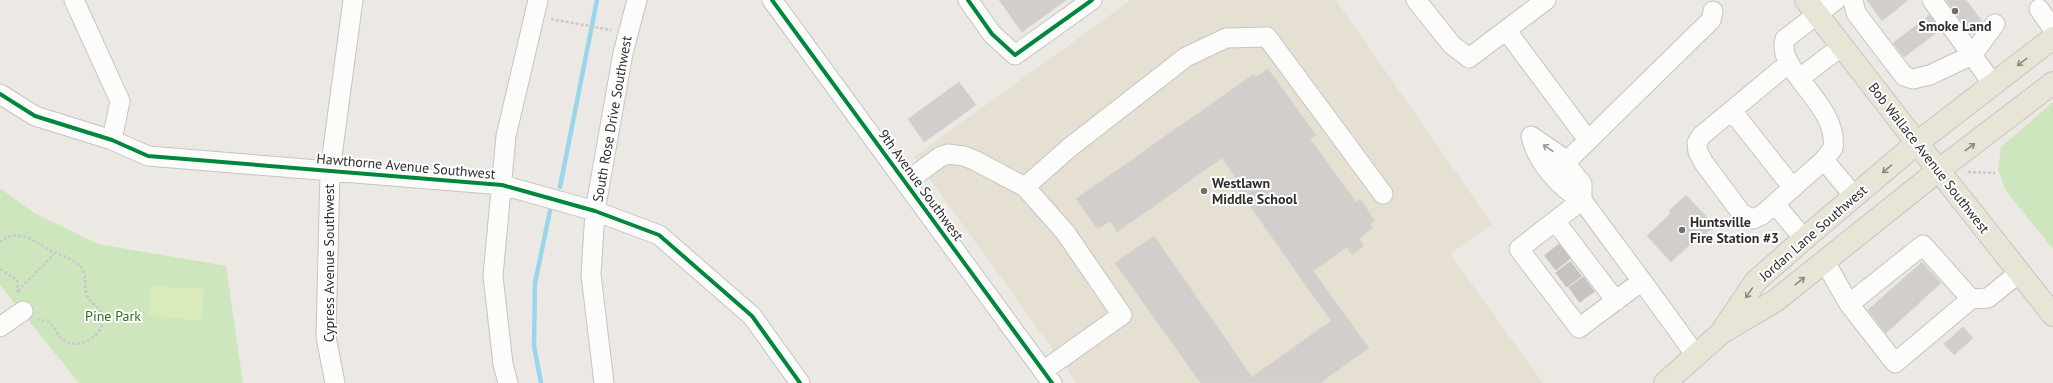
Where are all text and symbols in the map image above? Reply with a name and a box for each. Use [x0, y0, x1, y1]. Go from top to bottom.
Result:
marker: Smoke Land [1950, 6, 1960, 16]
place label: Smoke Land [1919, 17, 1991, 35]
street label: South Rose Drive Southwest [589, 34, 636, 203]
one-way arrow [2017, 58, 2028, 66]
street label: Bob Wallace Avenue Southwest [1865, 79, 1994, 237]
street label: 9th Avenue Southwest [874, 126, 968, 245]
one-way arrow [1964, 142, 1975, 151]
one-way arrow [1543, 144, 1554, 152]
street label: Hawthorne Avenue Southwest [316, 149, 496, 183]
one-way arrow [1881, 164, 1892, 173]
place label: Westlawn Middle School [1212, 174, 1298, 208]
street label: Jordan Lane Southwest [1754, 181, 1871, 286]
street label: Cypress Avenue Southwest [320, 183, 338, 342]
marker: Westlawn Middle School [1199, 186, 1209, 196]
place label: Huntsville Fire Station #3 [1690, 213, 1779, 247]
marker: Huntsville Fire Station #3 [1677, 225, 1687, 235]
one-way arrow [1795, 277, 1806, 286]
one-way arrow [1745, 287, 1753, 298]
park label: Pine Park [85, 307, 141, 325]

